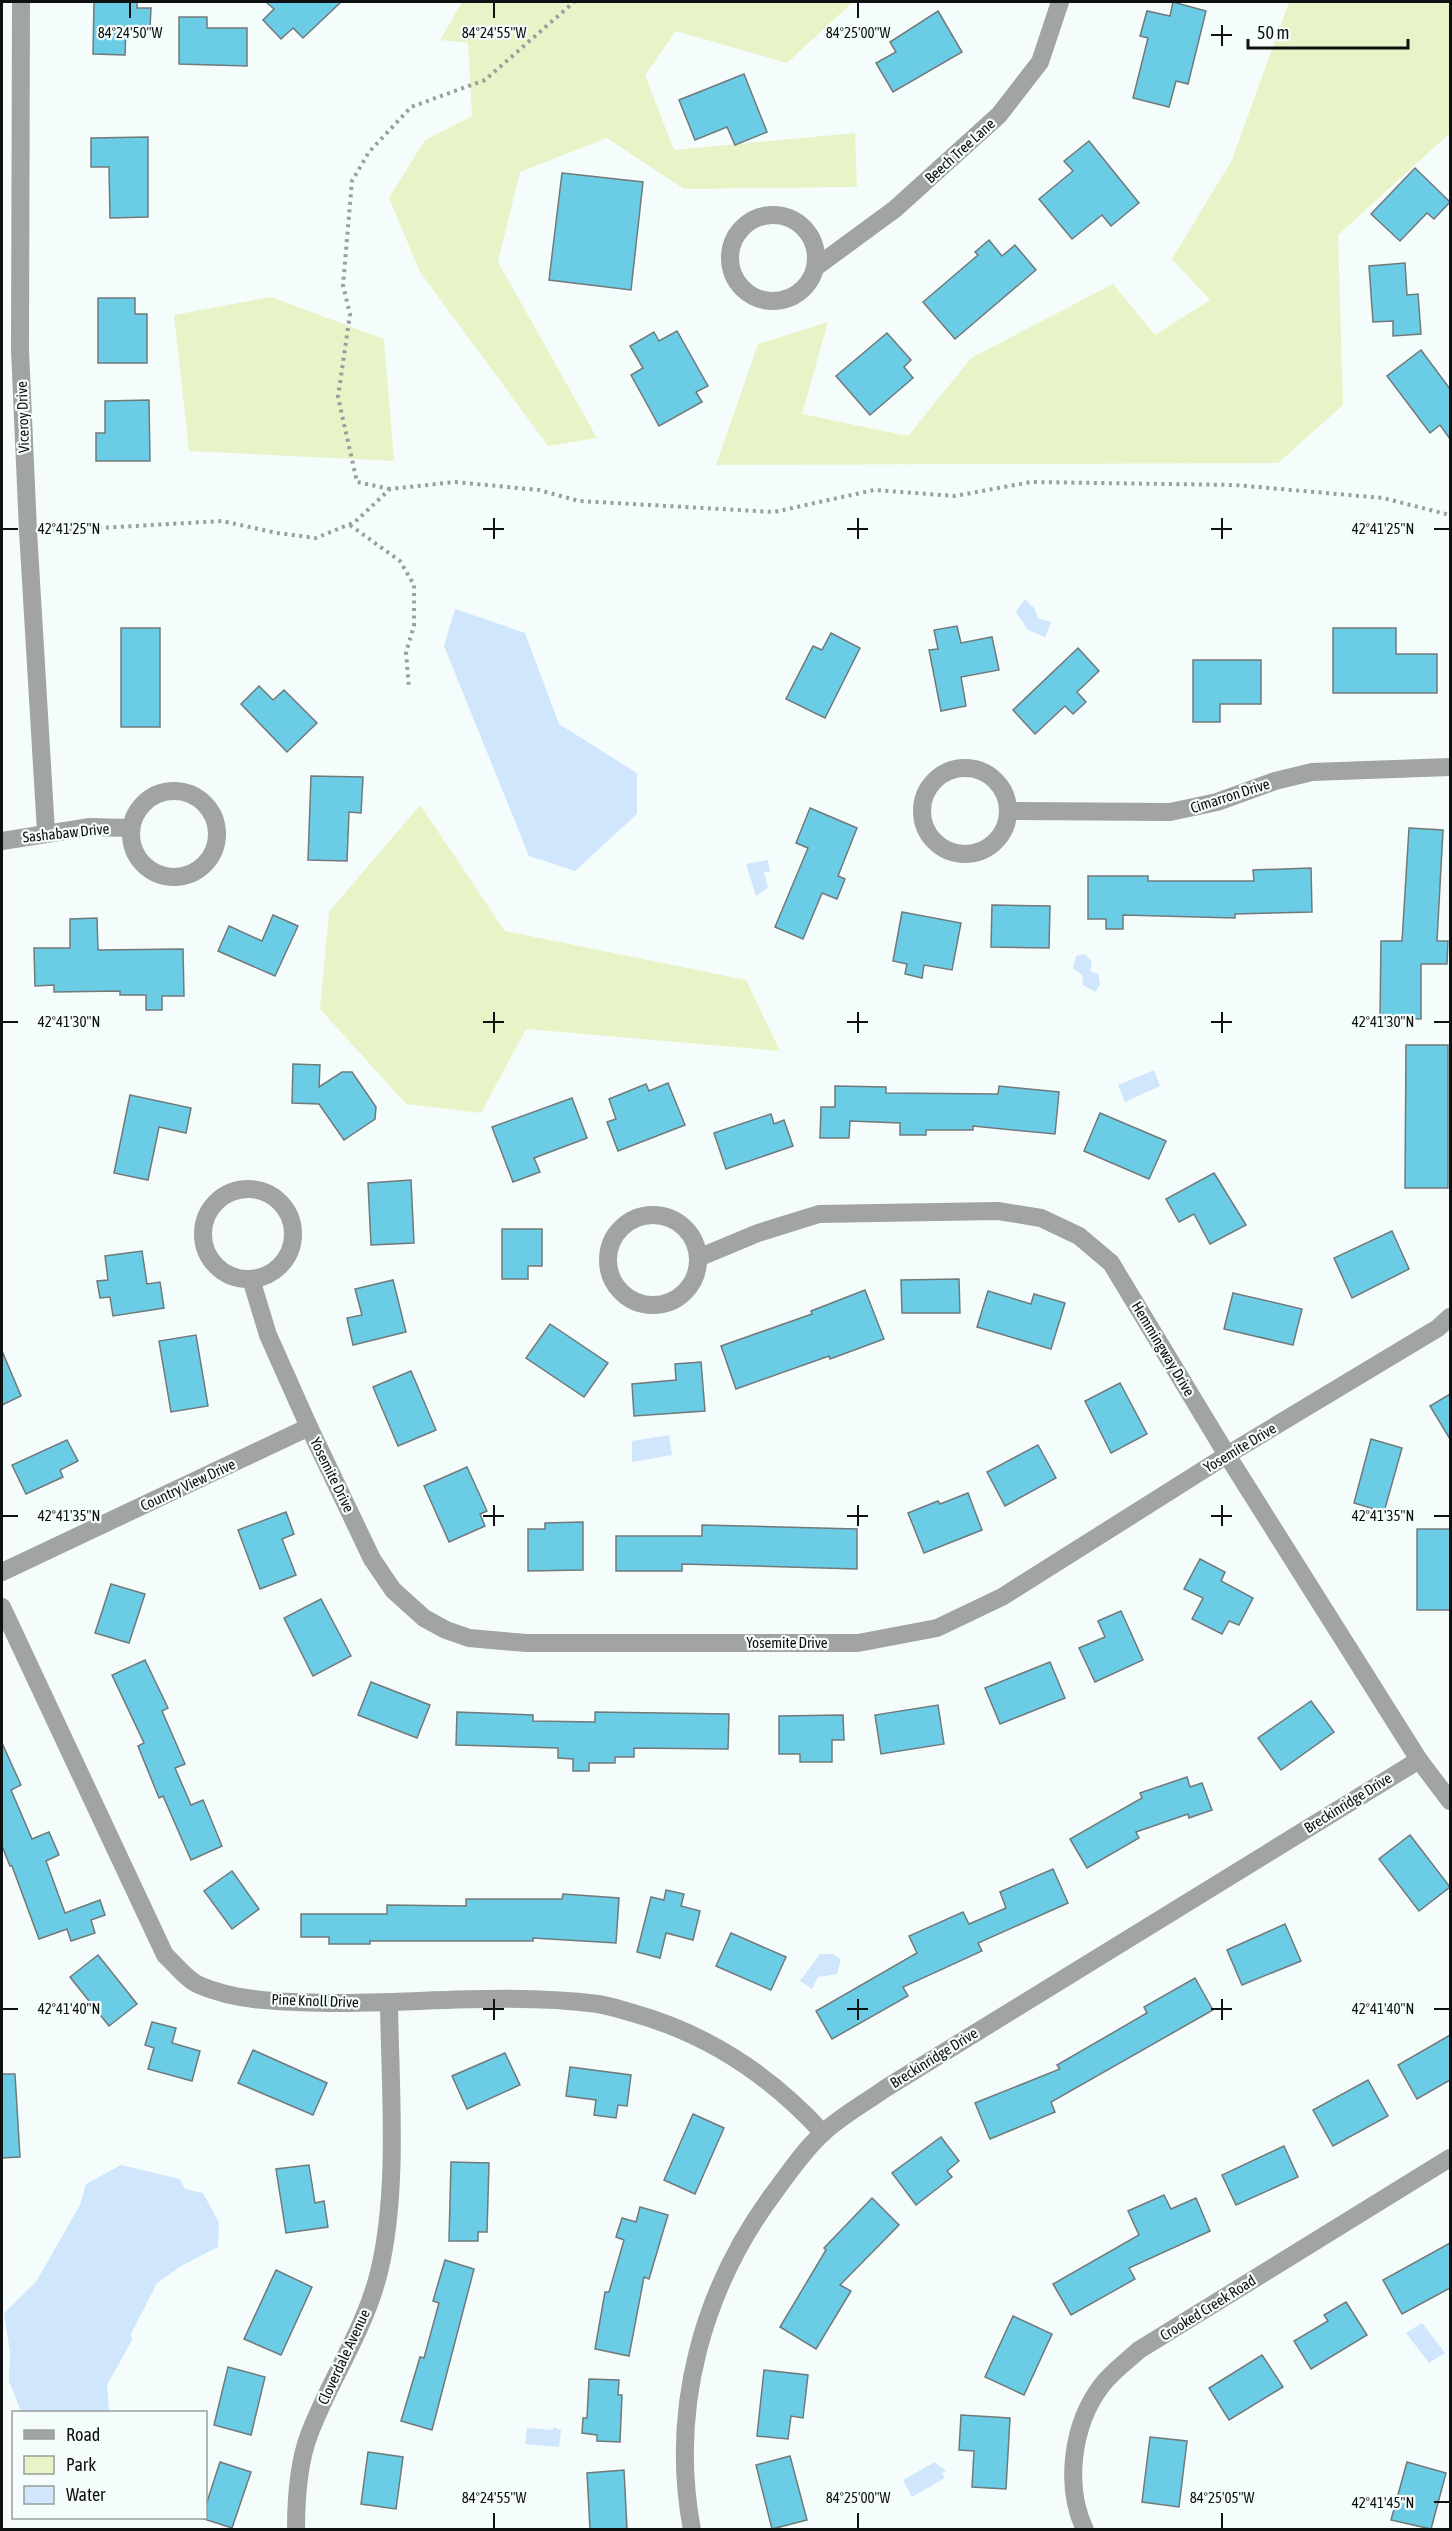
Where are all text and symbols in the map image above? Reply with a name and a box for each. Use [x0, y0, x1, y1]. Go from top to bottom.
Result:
scale bar [1248, 12, 1408, 50]
text: 50 m [1257, 22, 1289, 43]
text: 84°24'50"W [98, 24, 162, 41]
text: 84°24'55"W [462, 24, 526, 41]
text: 84°25'00"W [826, 24, 890, 41]
street label: Beech Tree Lane [921, 115, 998, 186]
street label: Viceroy Drive [13, 381, 32, 453]
text: 42°41'25"N [38, 520, 100, 537]
text: 42°41'25"N [1352, 520, 1414, 537]
street label: Cimarron Drive [1188, 775, 1272, 816]
street label: Sashabaw Drive [22, 819, 110, 846]
text: 42°41'30"N [38, 1013, 100, 1030]
text: 42°41'30"N [1352, 1013, 1414, 1030]
street label: Hemmingway Drive [1128, 1298, 1198, 1399]
street label: Yosemite Drive [1201, 1419, 1279, 1476]
street label: Yosemite Drive [307, 1434, 358, 1515]
street label: Country View Drive [138, 1455, 238, 1514]
text: 42°41'35"N [38, 1507, 100, 1524]
text: 42°41'35"N [1352, 1507, 1414, 1524]
street label: Yosemite Drive [746, 1634, 828, 1651]
street label: Breckinridge Drive [1301, 1769, 1395, 1836]
street label: Pine Knoll Drive [271, 1990, 359, 2011]
text: 42°41'40"N [38, 2000, 100, 2017]
text: 42°41'40"N [1352, 2000, 1414, 2017]
street label: Breckinridge Drive [887, 2024, 981, 2091]
street label: Crooked Creek Road [1157, 2271, 1259, 2344]
street label: Cloverdale Avenue [314, 2306, 373, 2407]
legend [12, 2411, 207, 2519]
text: Road [66, 2424, 100, 2445]
text: Park [66, 2454, 96, 2475]
text: Water [66, 2484, 106, 2505]
text: 84°24'55"W [462, 2489, 526, 2506]
text: 84°25'00"W [826, 2489, 890, 2506]
text: 84°25'05"W [1190, 2489, 1254, 2506]
text: 42°41'45"N [1352, 2494, 1414, 2511]

